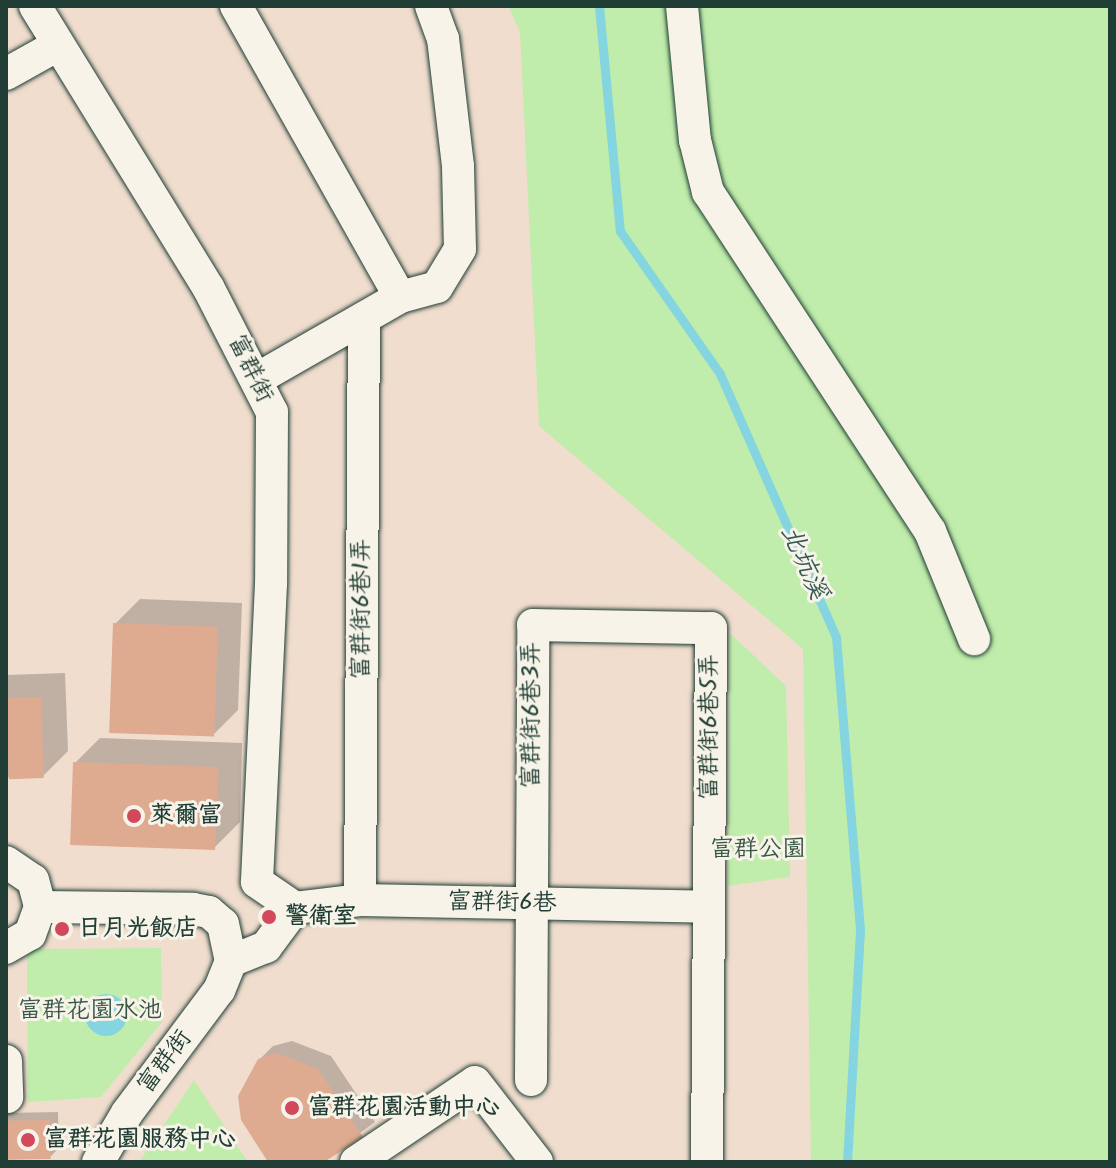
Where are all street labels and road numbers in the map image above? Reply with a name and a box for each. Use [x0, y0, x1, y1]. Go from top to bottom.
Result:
street label: 富群街 [221, 330, 279, 408]
street label: 富群街6巷1弄 [348, 539, 376, 679]
street label: 富群街6巷3弄 [518, 641, 546, 789]
street label: 富群街6巷5弄 [696, 654, 724, 800]
street label: 富群街6巷 [447, 888, 557, 918]
street label: 富群街 [132, 1025, 198, 1099]

